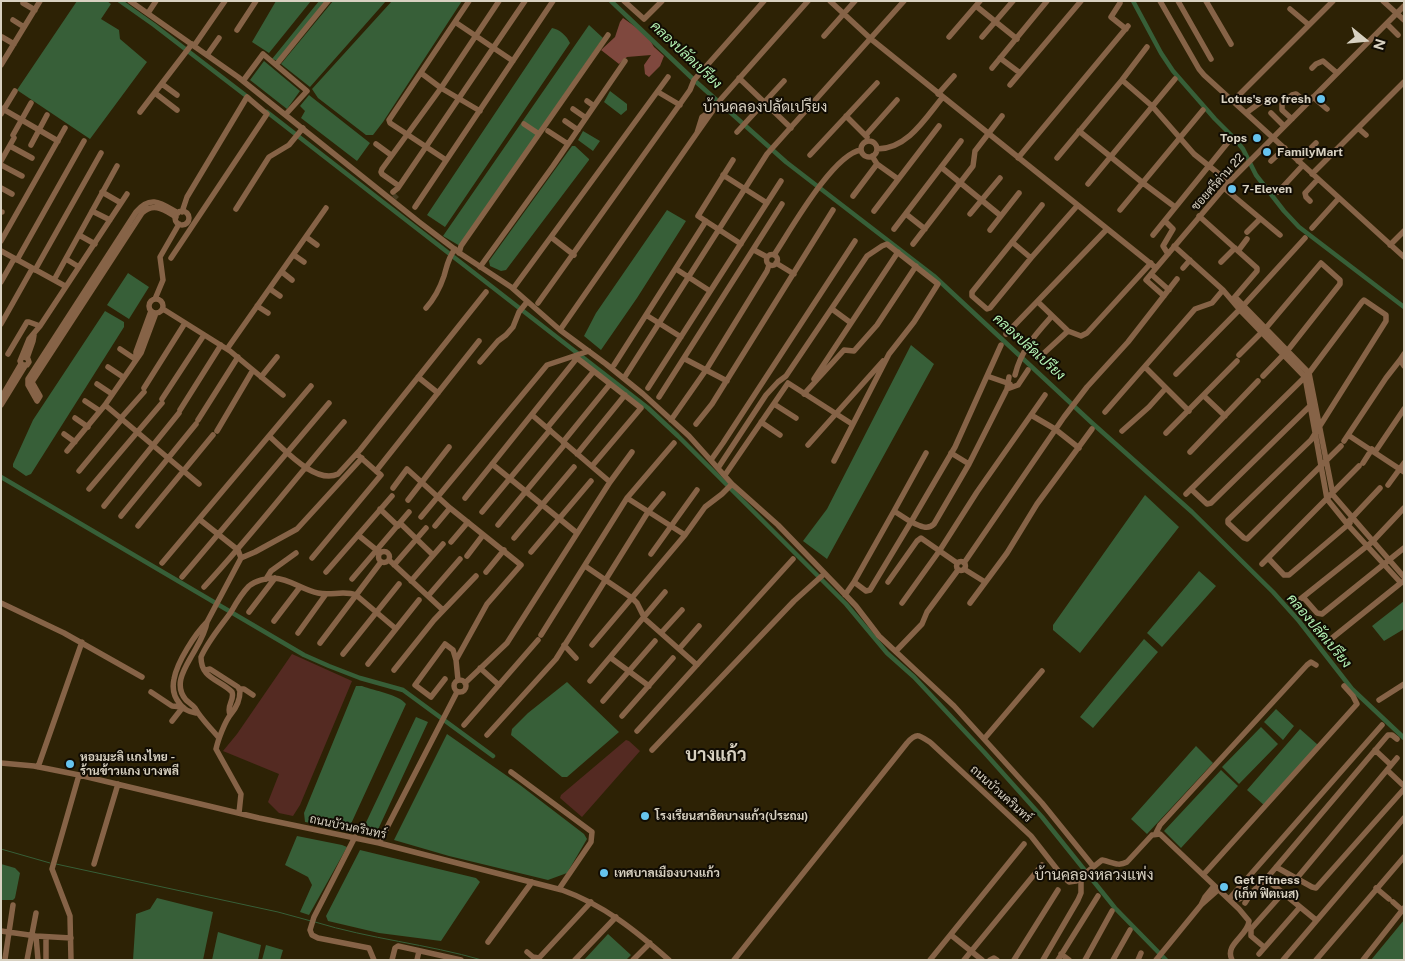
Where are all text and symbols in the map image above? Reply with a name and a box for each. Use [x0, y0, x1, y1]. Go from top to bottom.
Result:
north arrow [1340, 15, 1390, 65]
water label: คลองปลัดเปรียง [647, 18, 725, 92]
text: N [1370, 37, 1389, 52]
place label: Lotus's go fresh [1221, 92, 1311, 106]
marker: Lotus's go fresh [1315, 93, 1327, 105]
district label: บ้านคลองปลัดเปรียง [703, 98, 827, 116]
place label: Tops [1220, 131, 1247, 145]
marker: Tops [1251, 132, 1263, 144]
place label: FamilyMart [1277, 145, 1343, 159]
marker: FamilyMart [1261, 146, 1273, 158]
street label: ซอยศรีด่าน 22 [1189, 150, 1247, 214]
place label: 7-Eleven [1242, 182, 1292, 196]
marker: 7-Eleven [1226, 183, 1238, 195]
water label: คลองปลัดเปรียง [989, 310, 1069, 384]
water label: คลองปลัดเปรียง [1283, 591, 1355, 671]
district label: บางแก้ว [685, 744, 747, 766]
place label: หอมมะลิ เเกงไทย - ร้านข้าวแกง บางพลี [80, 750, 179, 778]
marker: หอมมะลิ เเกงไทย - ร้านข้าวแกง บางพลี [64, 758, 76, 770]
street label: ถนนบัวนครินทร์ [967, 762, 1035, 826]
place label: โรงเรียนสาธิตบางแก้ว(ประถม) [655, 809, 808, 823]
marker: โรงเรียนสาธิตบางแก้ว(ประถม) [639, 810, 651, 822]
street label: ถนนบัวนครินทร์ [308, 812, 388, 842]
place label: เทศบาลเมืองบางแก้ว [614, 866, 720, 880]
district label: บ้านคลองหลวงแพ่ง [1035, 866, 1153, 884]
marker: เทศบาลเมืองบางแก้ว [598, 867, 610, 879]
place label: Get Fitness (เก็ท ฟิตเนส) [1234, 873, 1300, 901]
marker: Get Fitness (เก็ท ฟิตเนส) [1218, 881, 1230, 893]

